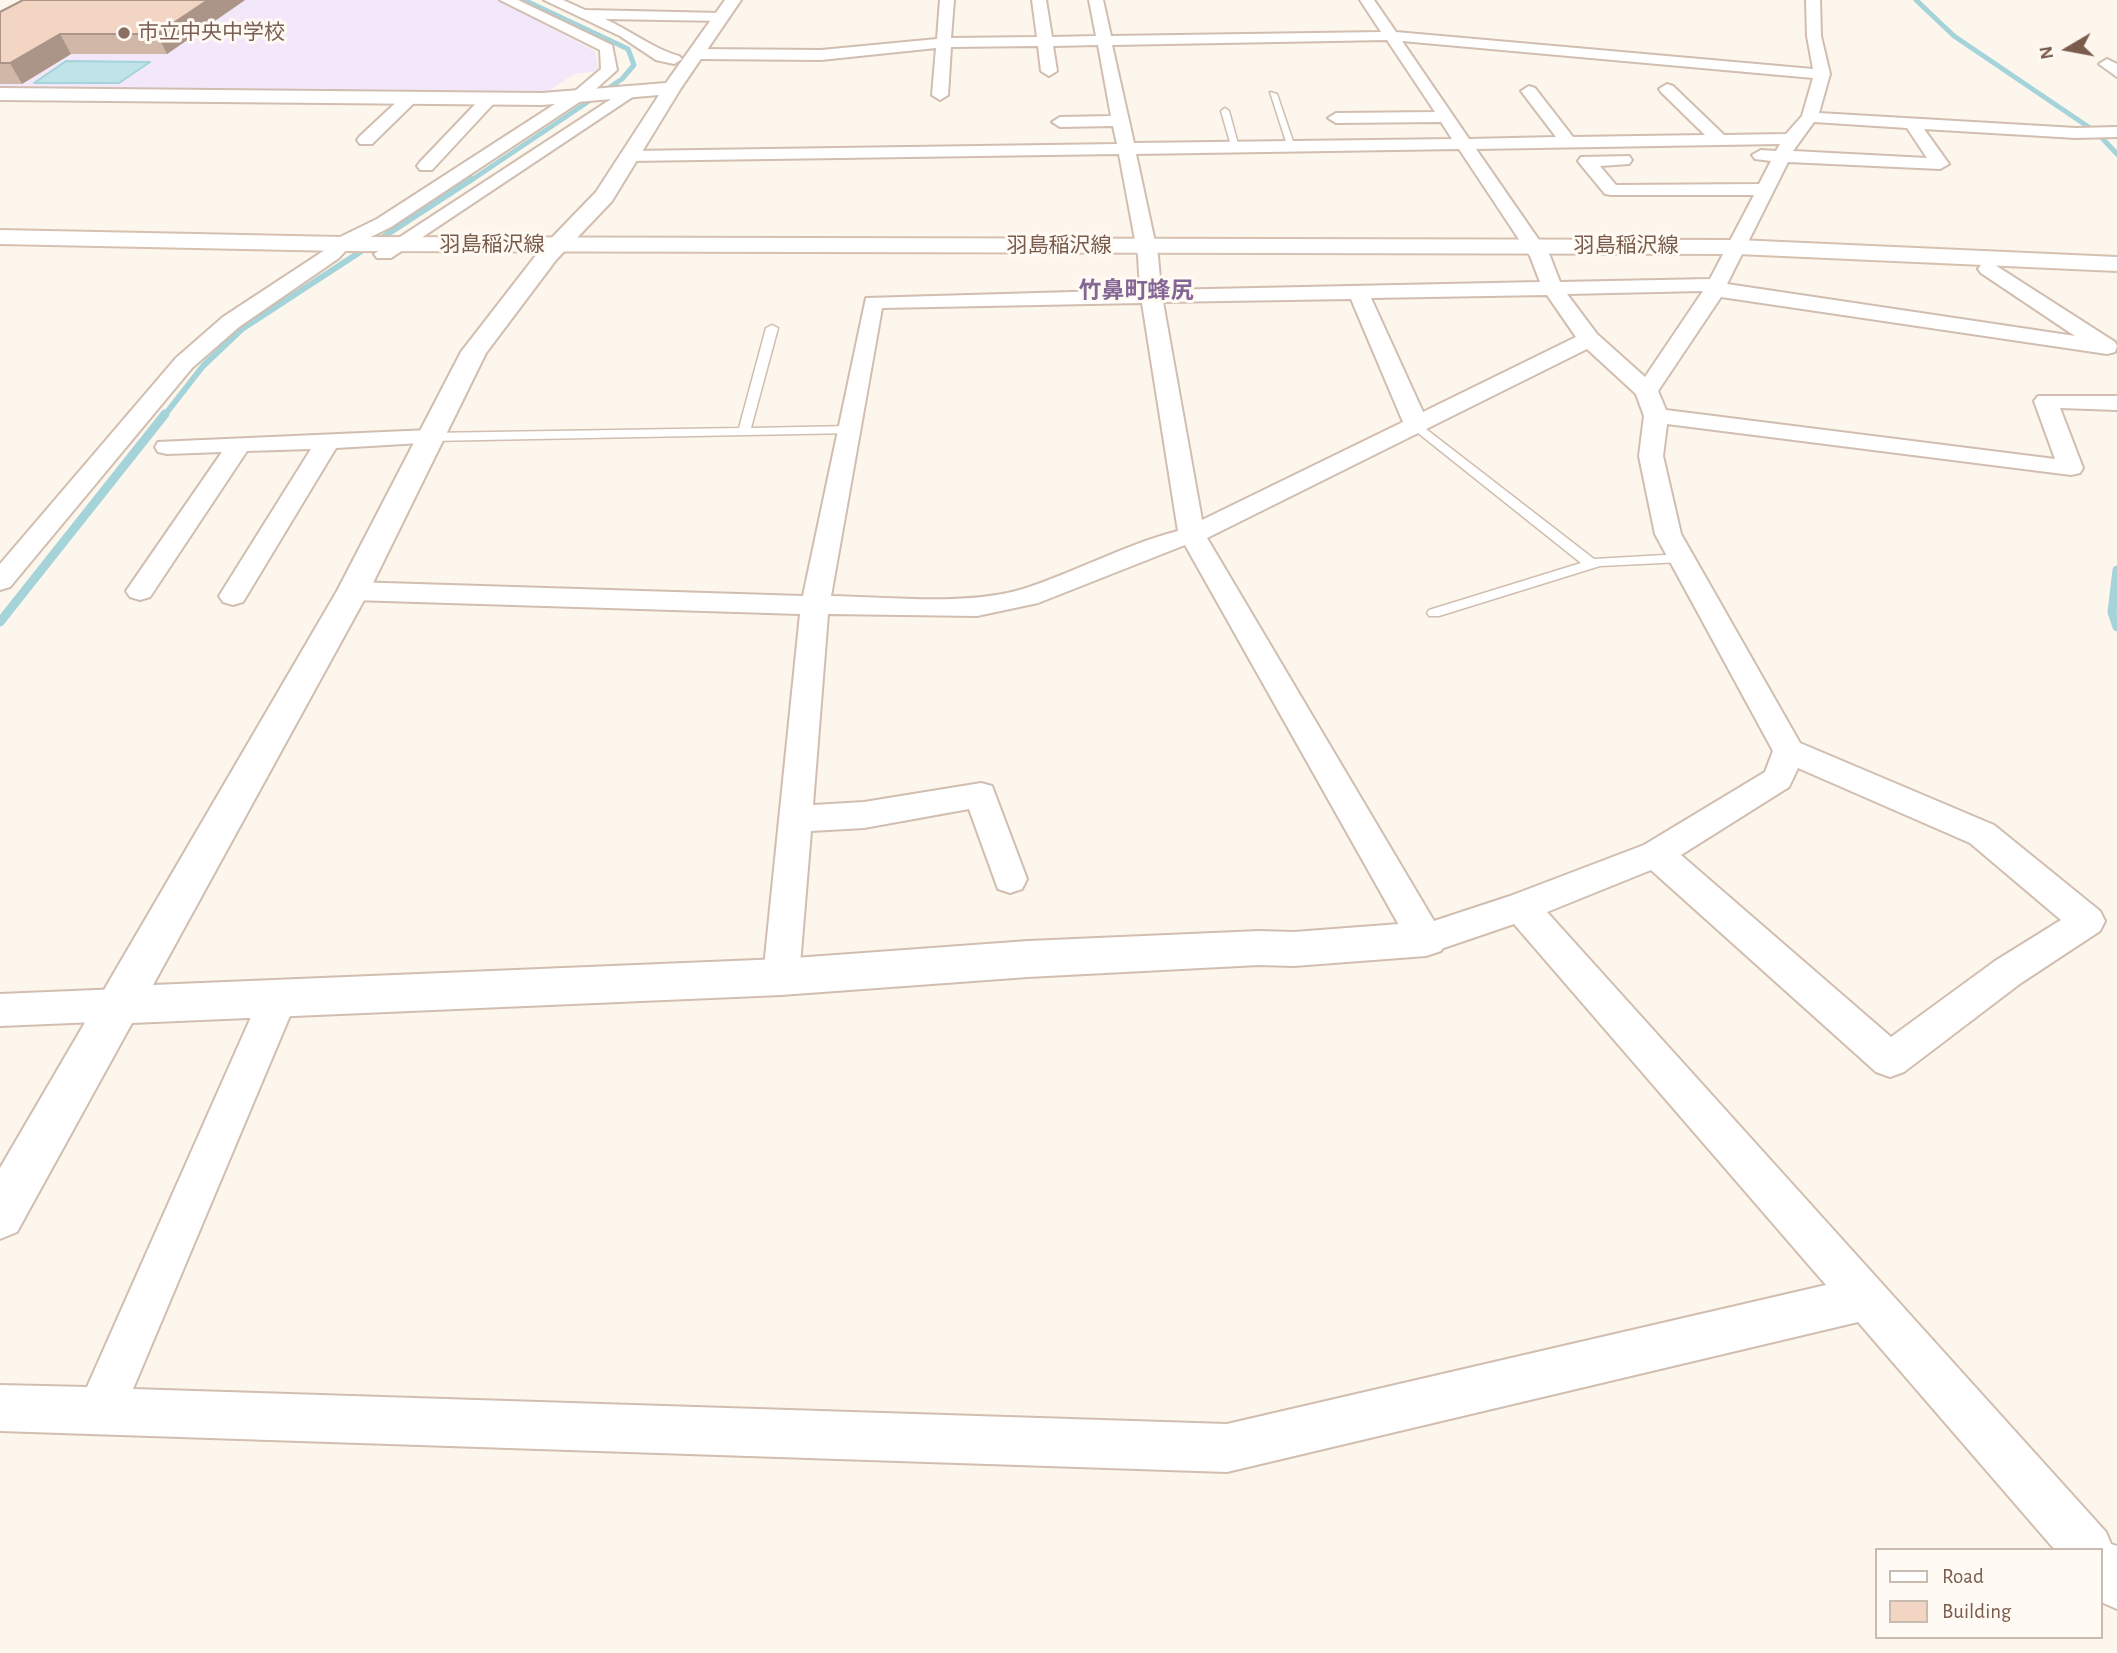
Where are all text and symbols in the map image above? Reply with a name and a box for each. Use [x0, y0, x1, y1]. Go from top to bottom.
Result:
north arrow [2033, 14, 2103, 84]
place label: 市立中央中学校 [138, 20, 285, 46]
marker: 市立中央中学校 [116, 25, 132, 41]
text: N [2036, 45, 2057, 61]
street label: 羽島稲沢線 [440, 232, 544, 258]
street label: 羽島稲沢線 [1007, 233, 1111, 259]
street label: 羽島稲沢線 [1574, 233, 1678, 259]
district label: 竹鼻町蜂尻 [1079, 277, 1193, 305]
legend [1876, 1548, 2103, 1639]
text: Road [1942, 1566, 1984, 1587]
text: Building [1942, 1601, 2011, 1622]

